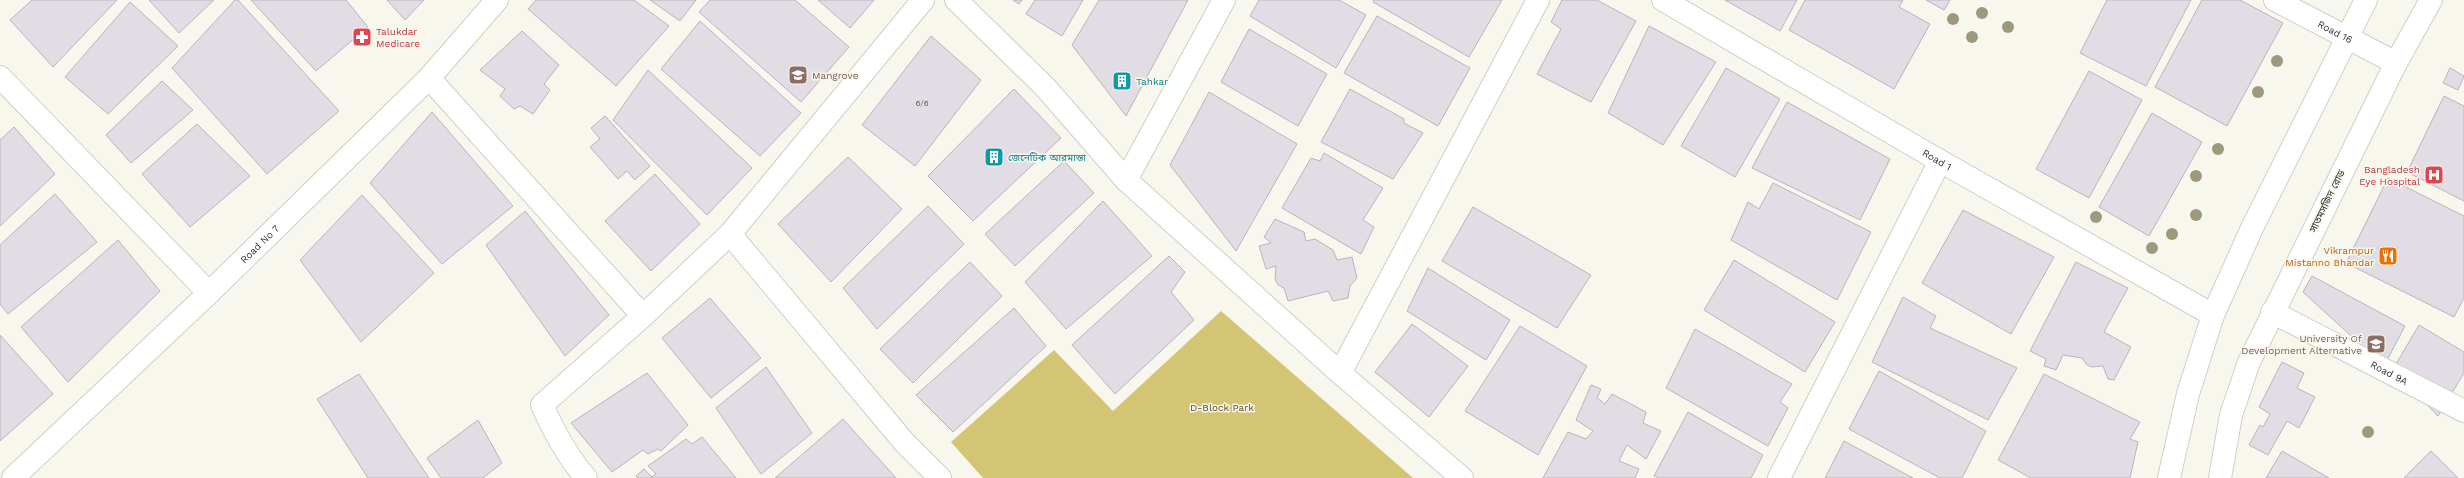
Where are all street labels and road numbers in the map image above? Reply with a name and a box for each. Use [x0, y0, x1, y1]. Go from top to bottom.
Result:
street label: Road 16 [2316, 18, 2355, 45]
street label: Road 1 [1921, 147, 1953, 172]
street label: সাতমসজিদ রোড [2307, 167, 2347, 235]
street label: Road No 7 [238, 222, 281, 265]
street label: Road 9A [2369, 358, 2410, 387]

